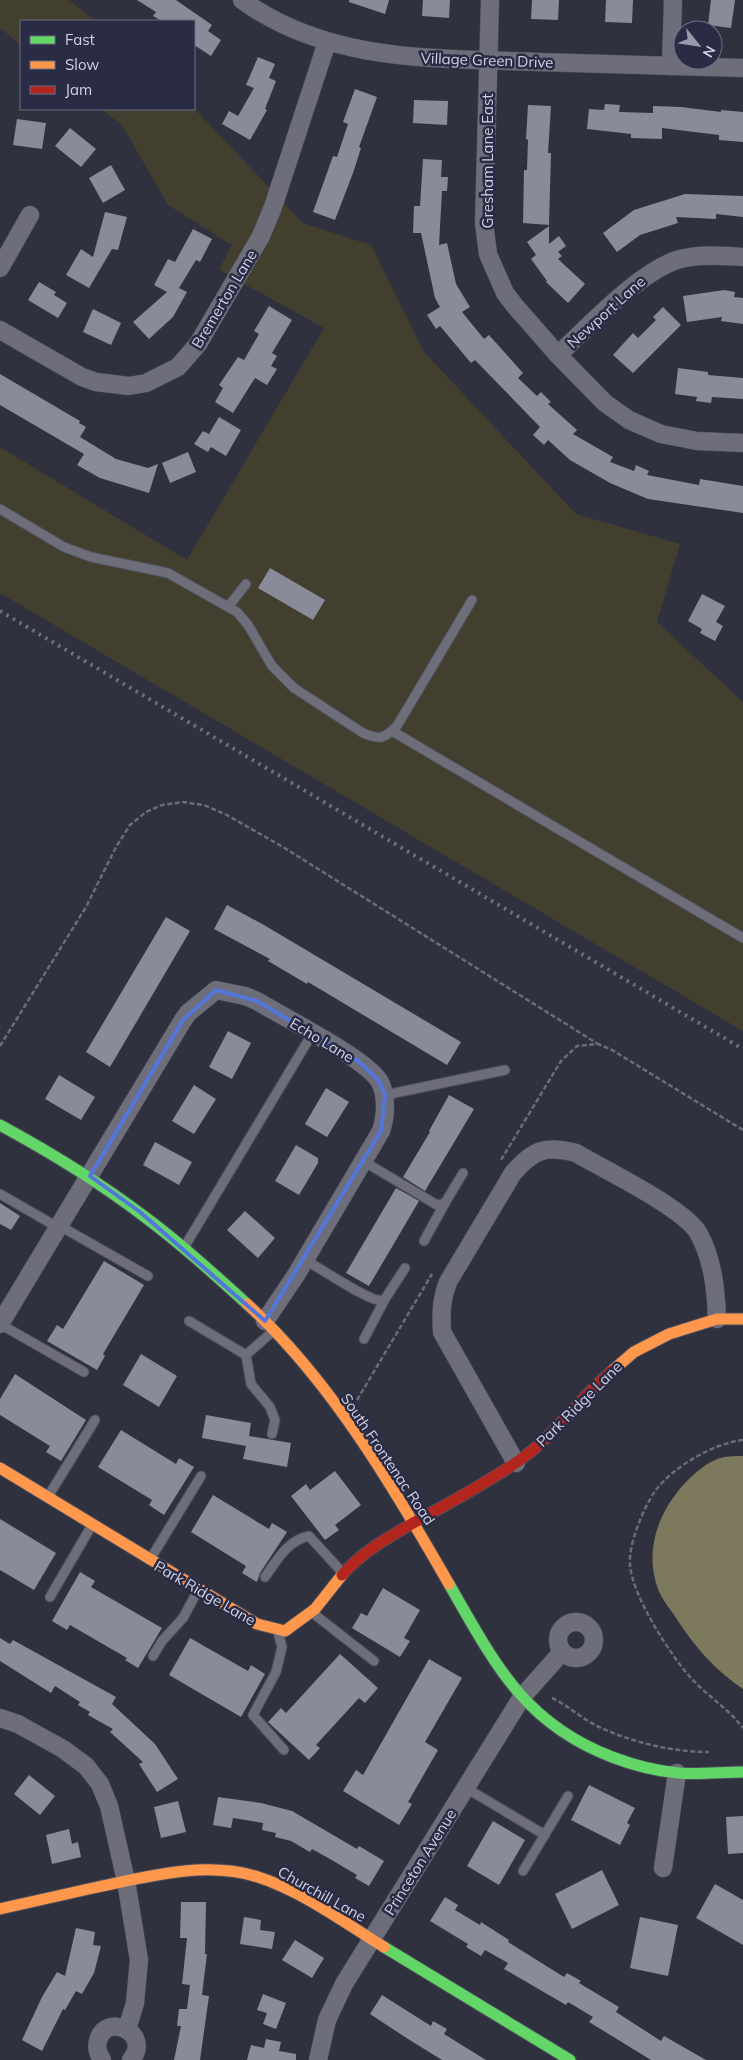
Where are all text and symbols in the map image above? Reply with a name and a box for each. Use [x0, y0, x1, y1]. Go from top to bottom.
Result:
legend [20, 20, 195, 110]
north arrow [673, 20, 723, 70]
text: Fast [65, 30, 95, 49]
text: N [699, 42, 720, 61]
street label: Village Green Drive [420, 48, 554, 72]
text: Slow [65, 55, 99, 74]
text: Jam [65, 80, 92, 99]
street label: Gresham Lane East [478, 93, 497, 229]
street label: Bremerton Lane [187, 246, 261, 352]
street label: Newport Lane [563, 272, 649, 352]
street label: Echo Lane [286, 1013, 358, 1067]
street label: Park Ridge Lane [532, 1357, 626, 1451]
street label: South Frontenac Road [337, 1390, 439, 1528]
street label: Park Ridge Lane [151, 1556, 259, 1630]
street label: Princeton Avenue [380, 1805, 460, 1919]
street label: Churchill Lane [275, 1862, 369, 1926]

